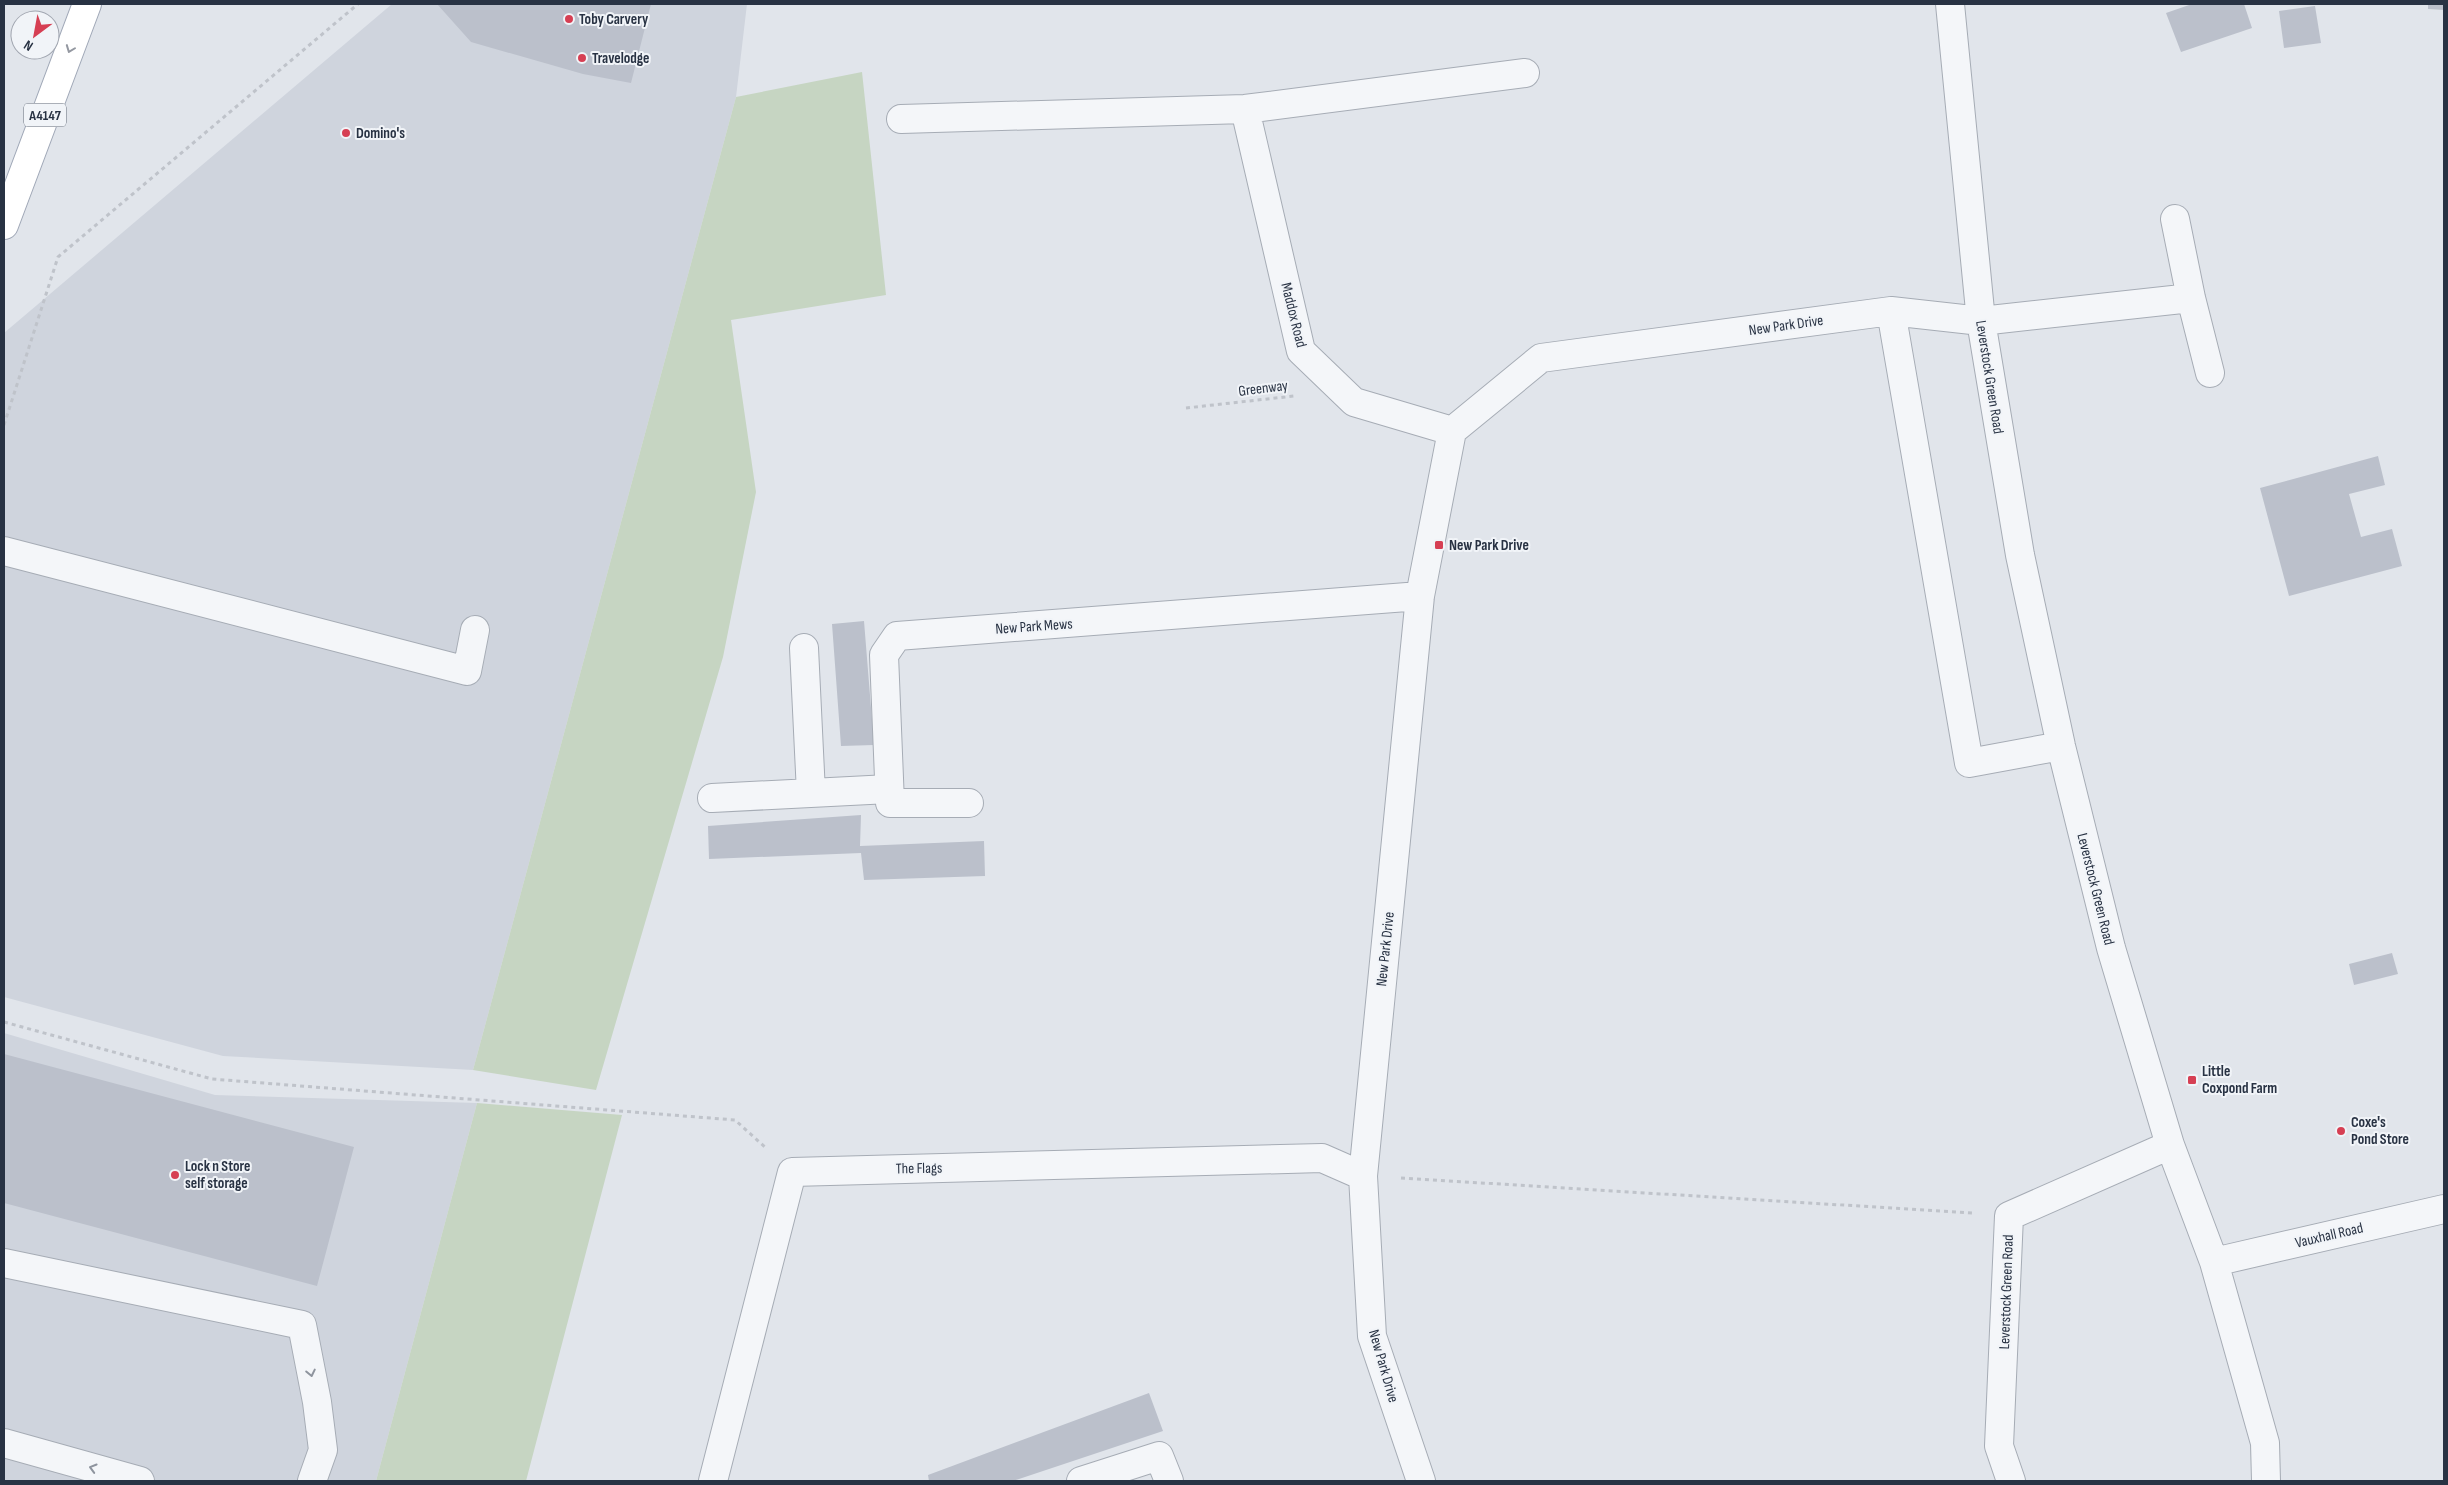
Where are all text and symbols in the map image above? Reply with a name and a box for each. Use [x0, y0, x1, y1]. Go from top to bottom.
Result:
north arrow [10, 10, 60, 60]
place label: Toby Carvery [579, 10, 649, 29]
marker: Toby Carvery [563, 13, 575, 25]
text: N [21, 36, 36, 55]
one-way arrow [66, 45, 76, 53]
place label: Travelodge [592, 49, 649, 68]
marker: Travelodge [576, 52, 588, 64]
road number: A4147 [24, 104, 66, 126]
place label: Domino's [356, 124, 405, 143]
marker: Domino's [340, 127, 352, 139]
street label: Maddox Road [1276, 281, 1311, 350]
street label: New Park Drive [1748, 311, 1825, 340]
street label: Leverstock Green Road [1971, 319, 2008, 435]
street label: Greenway [1237, 376, 1289, 401]
place label: New Park Drive [1449, 536, 1529, 555]
marker: New Park Drive [1433, 539, 1445, 551]
street label: New Park Mews [995, 614, 1073, 639]
street label: Leverstock Green Road [2072, 831, 2119, 947]
street label: New Park Drive [1372, 911, 1399, 987]
place label: Little Coxpond Farm [2202, 1062, 2277, 1098]
marker: Little Coxpond Farm [2186, 1074, 2198, 1086]
place label: Coxe's Pond Store [2351, 1113, 2409, 1149]
marker: Coxe's Pond Store [2335, 1125, 2347, 1137]
place label: Lock n Store self storage [185, 1157, 250, 1193]
street label: The Flags [896, 1159, 942, 1178]
marker: Lock n Store self storage [169, 1169, 181, 1181]
street label: Vauxhall Road [2293, 1218, 2365, 1253]
street label: Leverstock Green Road [1995, 1234, 2018, 1350]
street label: New Park Drive [1364, 1327, 1403, 1405]
one-way arrow [306, 1368, 316, 1377]
one-way arrow [88, 1463, 97, 1474]

